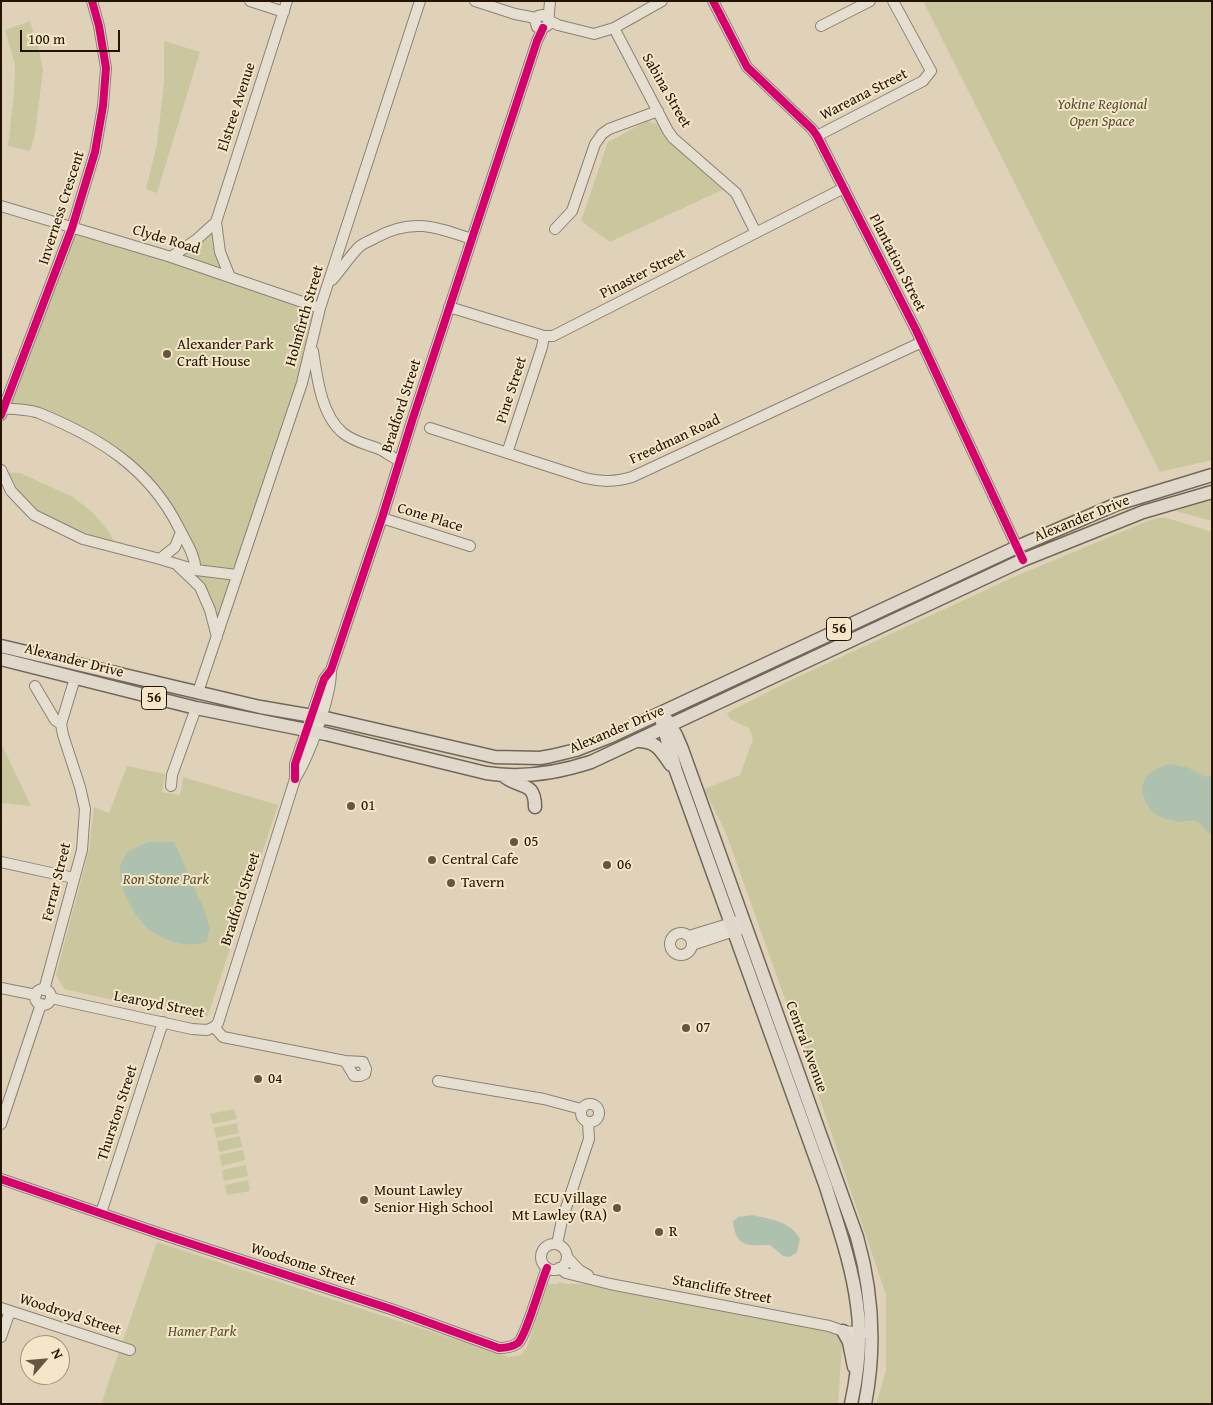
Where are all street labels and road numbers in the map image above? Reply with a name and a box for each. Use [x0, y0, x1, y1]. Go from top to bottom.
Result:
street label: Sabina Street [637, 50, 695, 132]
street label: Elstree Avenue [214, 60, 260, 154]
street label: Wareana Street [817, 65, 911, 125]
street label: Inverness Crescent [35, 149, 89, 267]
street label: Plantation Street [865, 211, 929, 315]
street label: Clyde Road [130, 221, 202, 259]
street label: Pinaster Street [597, 245, 689, 303]
street label: Holmfirth Street [282, 263, 328, 369]
street label: Pine Street [493, 354, 531, 426]
street label: Bradford Street [378, 357, 426, 455]
street label: Freedman Road [627, 411, 723, 469]
street label: Alexander Drive [1032, 492, 1132, 546]
street label: Cone Place [395, 500, 465, 536]
road number: 56 [826, 618, 852, 640]
street label: Alexander Drive [23, 640, 125, 682]
road number: 56 [142, 686, 166, 710]
street label: Alexander Drive [567, 702, 667, 758]
street label: Ferrar Street [39, 841, 75, 923]
street label: Bradford Street [217, 850, 265, 948]
street label: Learoyd Street [112, 987, 206, 1023]
street label: Central Avenue [781, 999, 831, 1095]
street label: Thurston Street [94, 1063, 142, 1163]
street label: Woodsome Street [248, 1240, 358, 1290]
street label: Stancliffe Street [671, 1272, 773, 1308]
street label: Woodroyd Street [17, 1290, 123, 1340]

